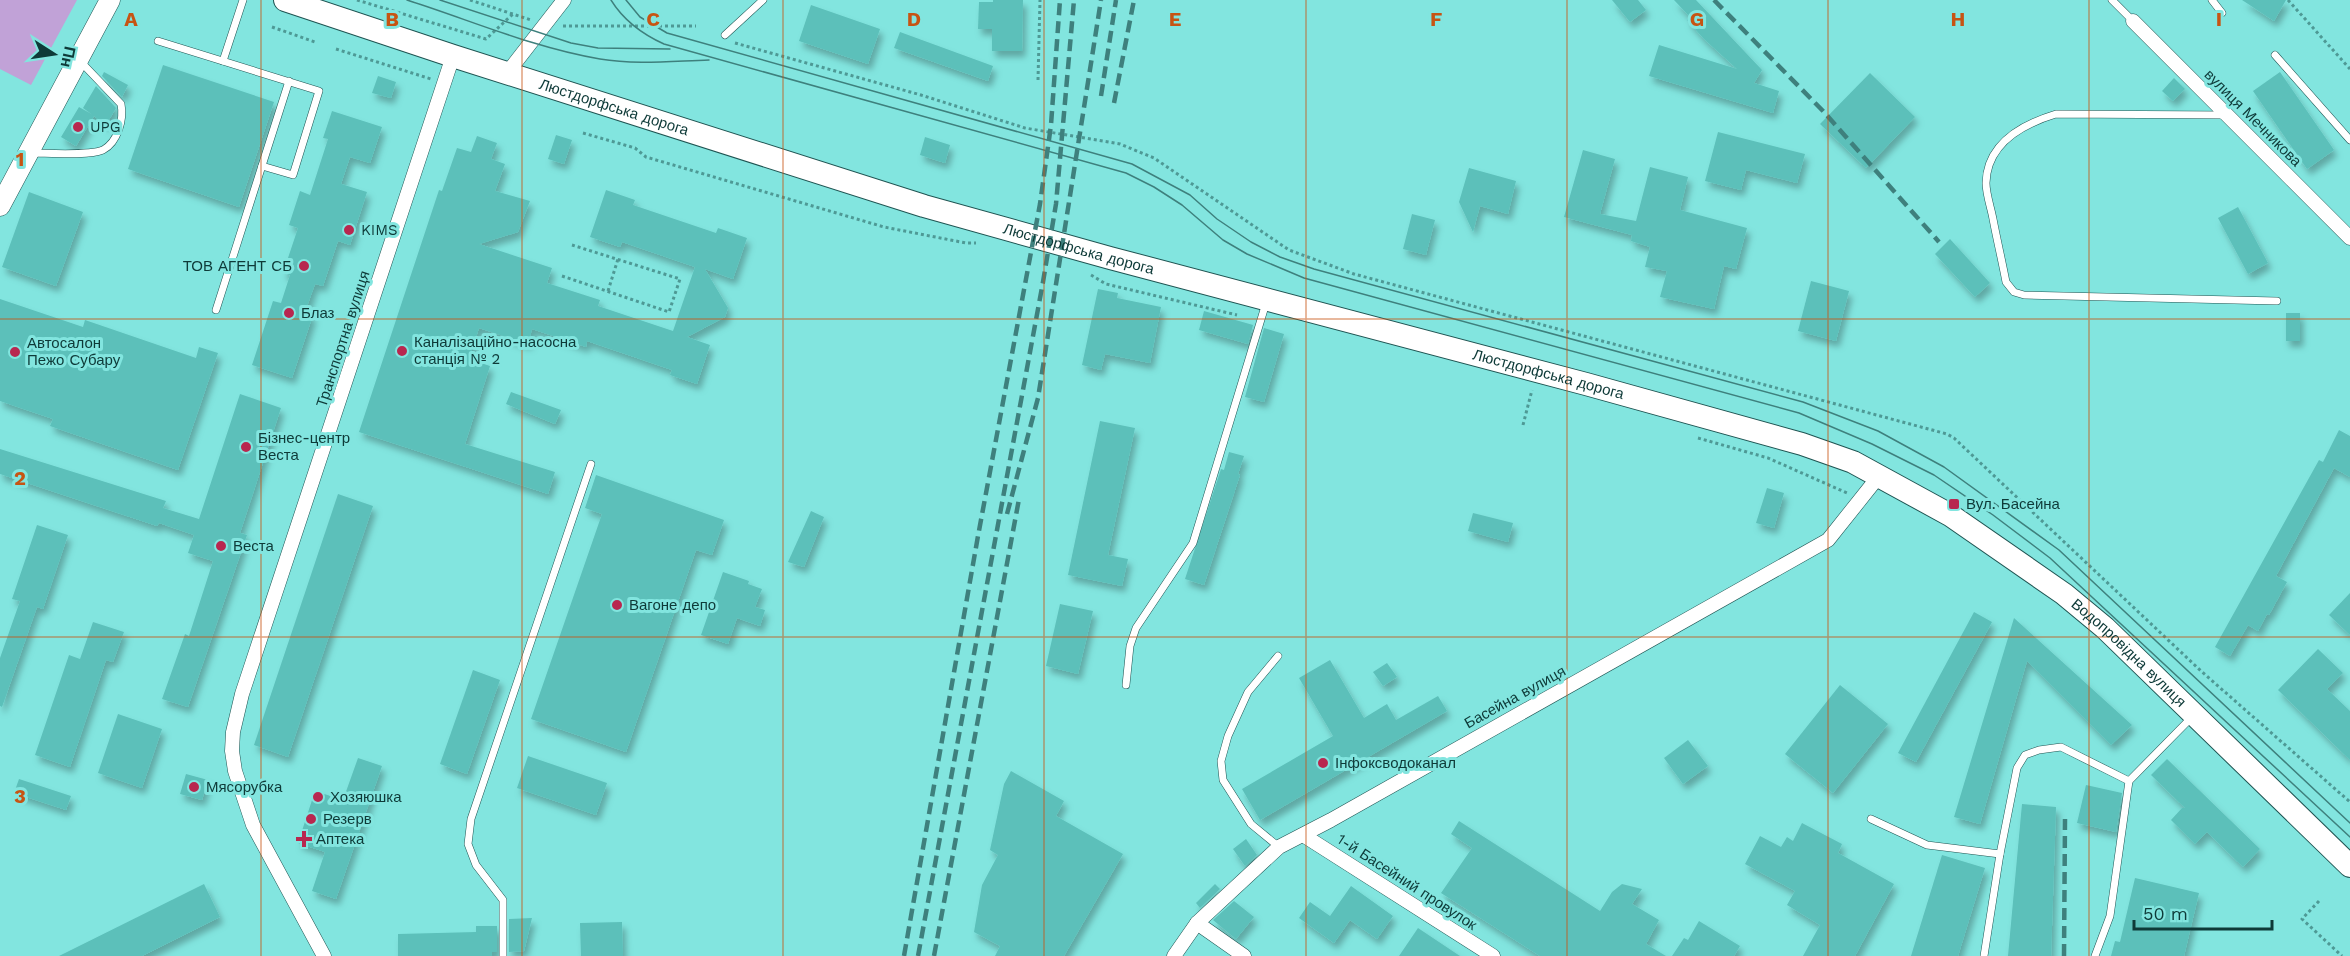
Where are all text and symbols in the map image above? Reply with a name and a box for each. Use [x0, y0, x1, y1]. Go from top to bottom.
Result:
text: A [124, 7, 138, 31]
text: B [385, 7, 399, 31]
text: C [646, 7, 660, 31]
text: D [907, 7, 921, 31]
text: E [1169, 7, 1181, 31]
text: F [1430, 7, 1442, 31]
text: G [1690, 7, 1704, 31]
text: H [1951, 7, 1965, 31]
text: I [2216, 7, 2222, 31]
north arrow [24, 24, 84, 84]
text: Пн [57, 45, 80, 69]
street label: вулиця Мечникова [2201, 66, 2306, 171]
street label: Люстдорфська дорога [537, 75, 692, 140]
place label: UPG [90, 118, 121, 136]
marker: UPG [71, 120, 85, 134]
text: 1 [16, 147, 24, 171]
street label: Люстдорфська дорога [1001, 220, 1157, 278]
place label: KIMS [361, 221, 398, 239]
marker: KIMS [342, 223, 356, 237]
place label: ТОВ АГЕНТ СБ [183, 257, 292, 275]
marker: ТОВ АГЕНТ СБ [297, 259, 311, 273]
street label: Транспортна вулиця [312, 268, 374, 410]
place label: Блаз [301, 304, 335, 322]
marker: Блаз [282, 306, 296, 320]
place label: Каналізаційно-насосна станція № 2 [414, 333, 577, 368]
place label: Автосалон Пежо Субару [27, 334, 121, 369]
marker: Каналізаційно-насосна станція № 2 [395, 344, 409, 358]
marker: Автосалон Пежо Субару [8, 345, 22, 359]
street label: Люстдорфська дорога [1471, 345, 1627, 403]
place label: Бізнес-центр Веста [258, 429, 350, 464]
marker: Бізнес-центр Веста [239, 440, 253, 454]
text: 2 [14, 466, 26, 490]
place label: Вул. Басейна [1966, 495, 2061, 513]
marker: Вул. Басейна [1947, 497, 1961, 511]
place label: Веста [233, 537, 275, 555]
marker: Веста [214, 539, 228, 553]
street label: Водопровідна вулиця [2068, 595, 2190, 711]
place label: Вагоне депо [629, 596, 716, 614]
marker: Вагоне депо [610, 598, 624, 612]
street label: Басейна вулиця [1461, 662, 1569, 732]
place label: Інфоксводоканал [1335, 754, 1456, 772]
marker: Інфоксводоканал [1316, 756, 1330, 770]
place label: Мясорубка [206, 778, 283, 796]
marker: Мясорубка [187, 780, 201, 794]
text: 3 [14, 784, 26, 808]
place label: Хозяюшка [330, 788, 402, 806]
marker: Хозяюшка [311, 790, 325, 804]
place label: Резерв [323, 810, 372, 828]
marker: Резерв [304, 812, 318, 826]
place label: Аптека [316, 830, 365, 848]
street label: 1-й Басейний провулок [1334, 830, 1481, 934]
marker: Аптека [297, 832, 311, 846]
scale bar [2134, 893, 2272, 931]
text: 50 m [2143, 903, 2188, 924]

